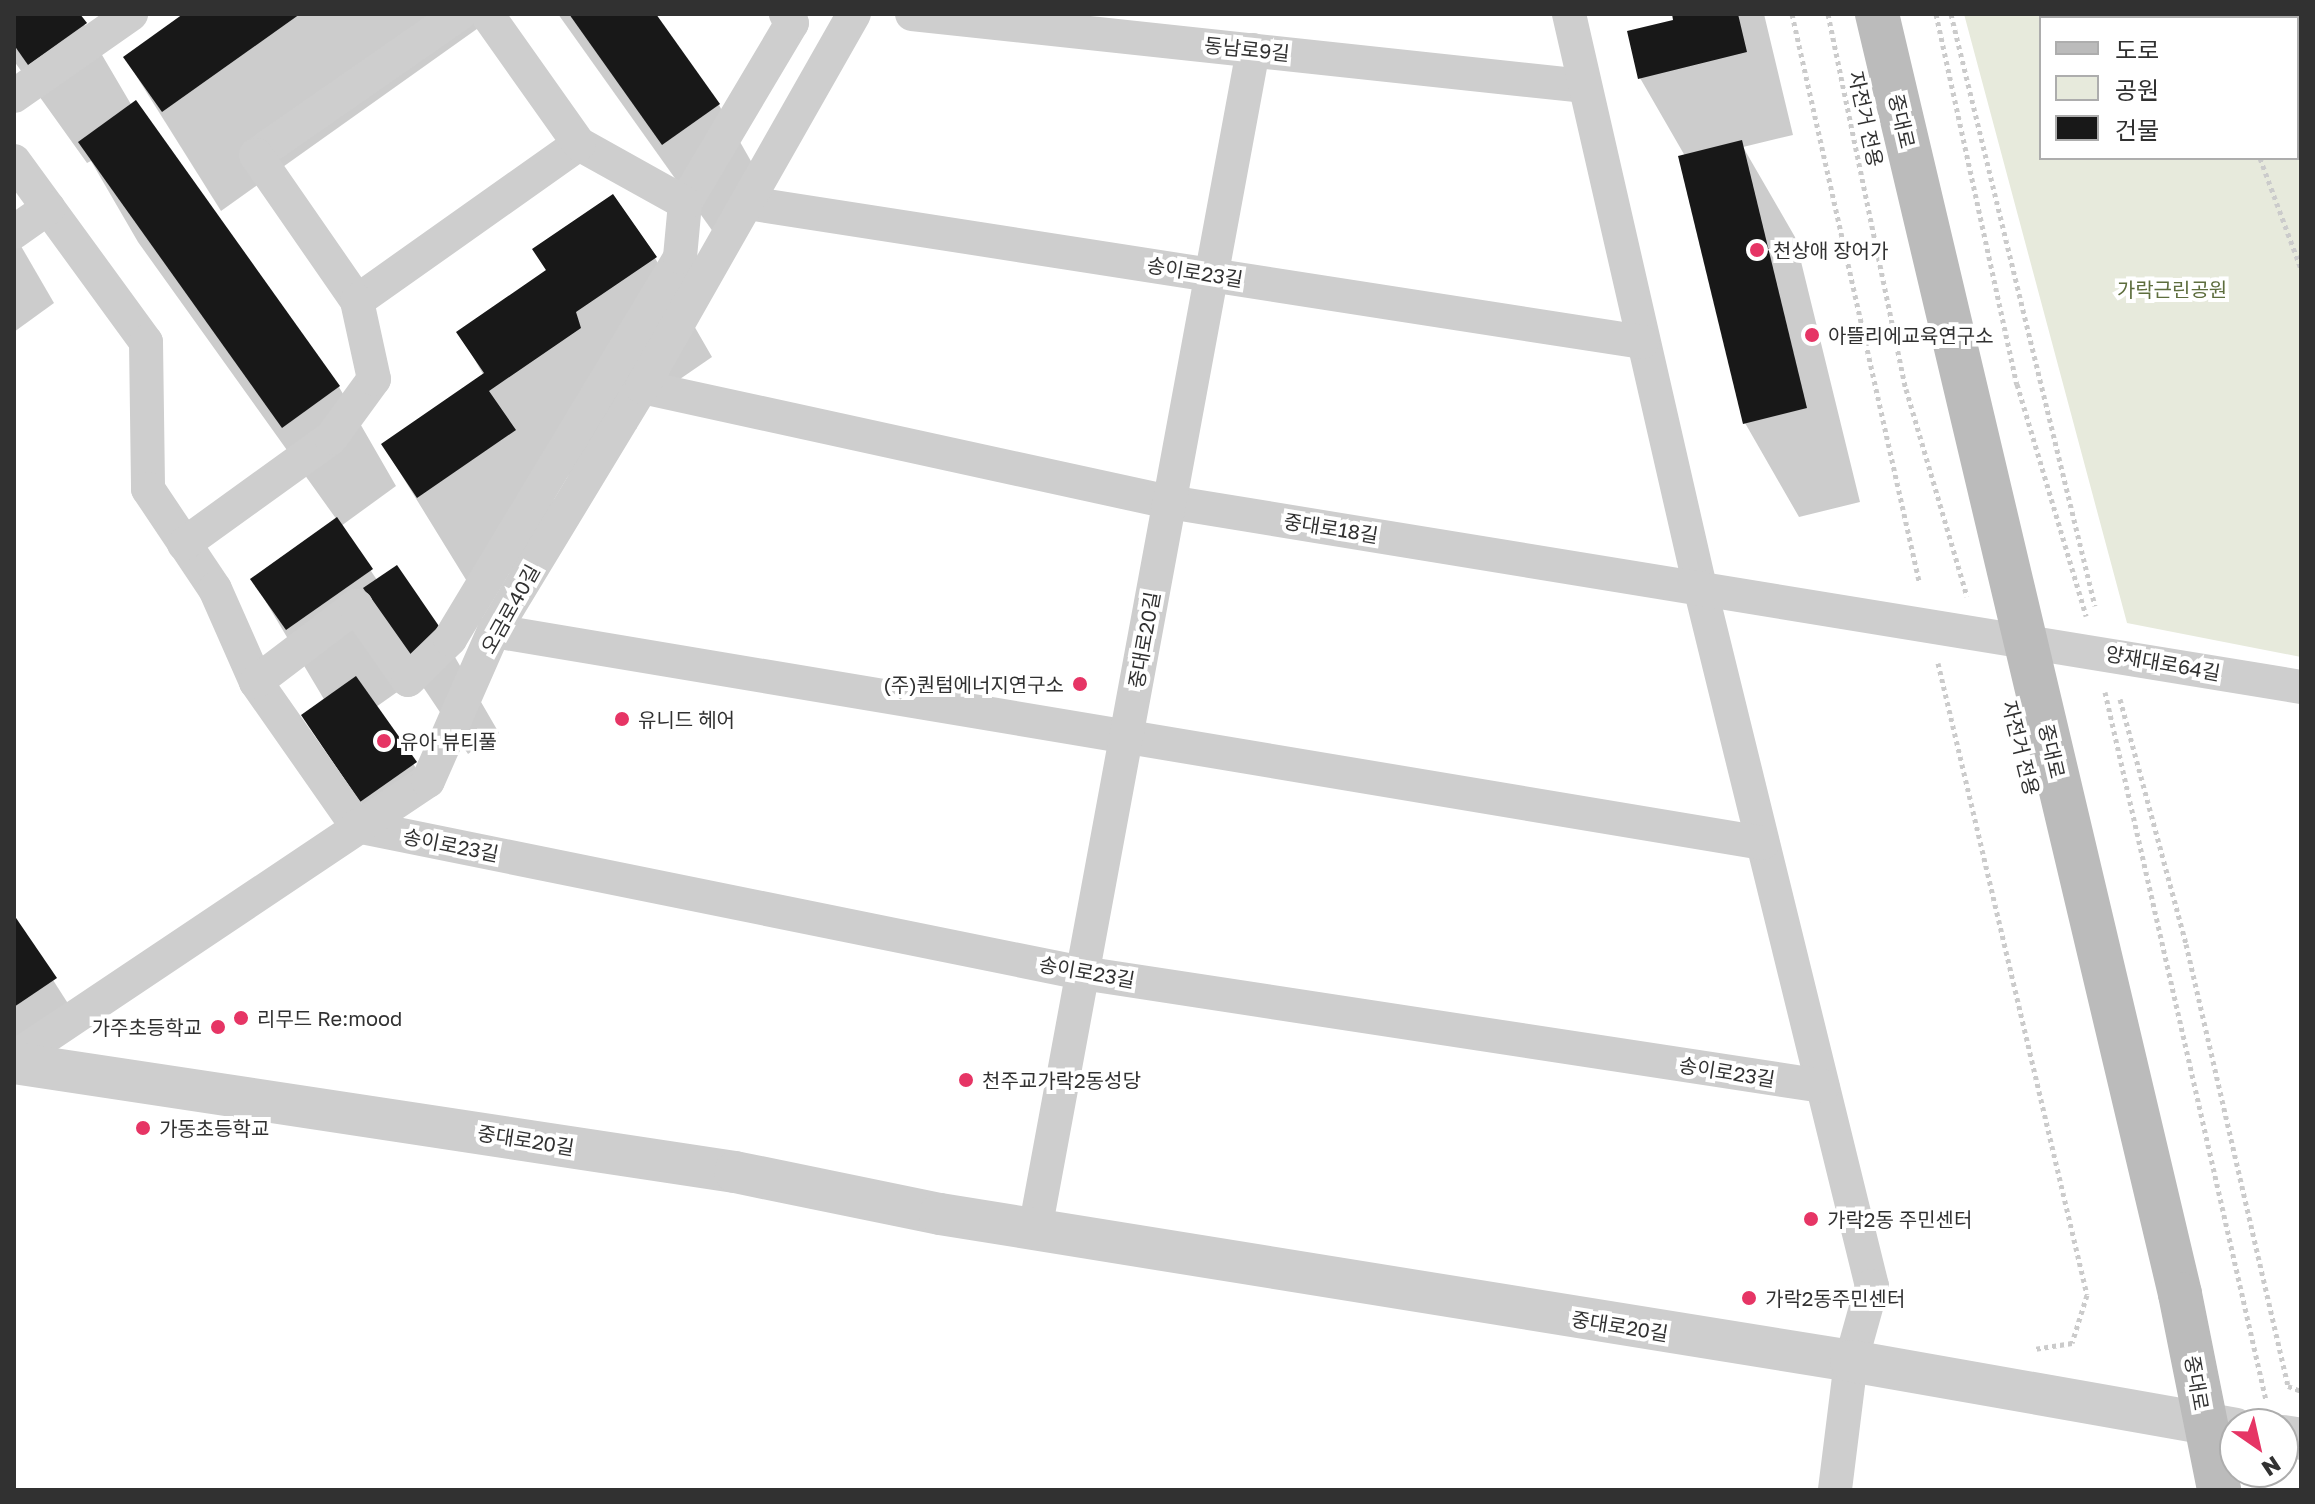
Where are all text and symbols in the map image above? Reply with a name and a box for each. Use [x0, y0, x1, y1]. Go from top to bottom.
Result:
legend [2039, 16, 2299, 160]
street label: 동남로9길 [1203, 33, 1291, 65]
text: 도로 [2115, 35, 2159, 64]
street label: 자전거 전용 [1844, 69, 1888, 169]
text: 공원 [2115, 75, 2159, 104]
street label: 중대로 [1884, 91, 1920, 151]
text: 건물 [2115, 115, 2159, 144]
place label: 천상애 장어가 [1773, 238, 1888, 262]
marker: 천상애 장어가 [1748, 241, 1766, 259]
street label: 송이로23길 [1145, 253, 1245, 291]
park label: 가락근린공원 [2117, 277, 2227, 301]
place label: 아뜰리에교육연구소 [1828, 323, 1994, 347]
marker: 아뜰리에교육연구소 [1803, 326, 1821, 344]
street label: 중대로18길 [1282, 509, 1380, 547]
street label: 오금로40길 [476, 560, 544, 658]
street label: 중대로20길 [1124, 590, 1164, 690]
street label: 양재대로64길 [2104, 641, 2222, 685]
place label: (주)퀀텀에너지연구소 [883, 672, 1064, 696]
marker: (주)퀀텀에너지연구소 [1071, 675, 1089, 693]
street label: 자전거 전용 [1998, 698, 2044, 798]
place label: 유니드 헤어 [638, 707, 735, 731]
marker: 유니드 헤어 [613, 710, 631, 728]
street label: 중대로 [2034, 721, 2070, 781]
place label: 유아 뷰티풀 [400, 729, 497, 753]
marker: 유아 뷰티풀 [375, 732, 393, 750]
street label: 송이로23길 [401, 824, 501, 866]
street label: 송이로23길 [1037, 952, 1137, 992]
place label: 리무드 Re:mood [257, 1006, 402, 1030]
marker: 리무드 Re:mood [232, 1009, 250, 1027]
place label: 가주초등학교 [92, 1015, 202, 1039]
marker: 가주초등학교 [209, 1018, 227, 1036]
street label: 송이로23길 [1677, 1053, 1777, 1091]
place label: 천주교가락2동성당 [982, 1068, 1141, 1092]
marker: 천주교가락2동성당 [957, 1071, 975, 1089]
place label: 가동초등학교 [159, 1116, 269, 1140]
marker: 가동초등학교 [134, 1119, 152, 1137]
street label: 중대로20길 [476, 1121, 576, 1159]
place label: 가락2동 주민센터 [1827, 1207, 1972, 1231]
marker: 가락2동 주민센터 [1802, 1210, 1820, 1228]
place label: 가락2동주민센터 [1765, 1286, 1905, 1310]
marker: 가락2동주민센터 [1740, 1289, 1758, 1307]
street label: 중대로20길 [1570, 1307, 1670, 1345]
street label: 중대로 [2180, 1354, 2214, 1412]
north arrow [2219, 1408, 2299, 1488]
text: N [2257, 1451, 2286, 1483]

